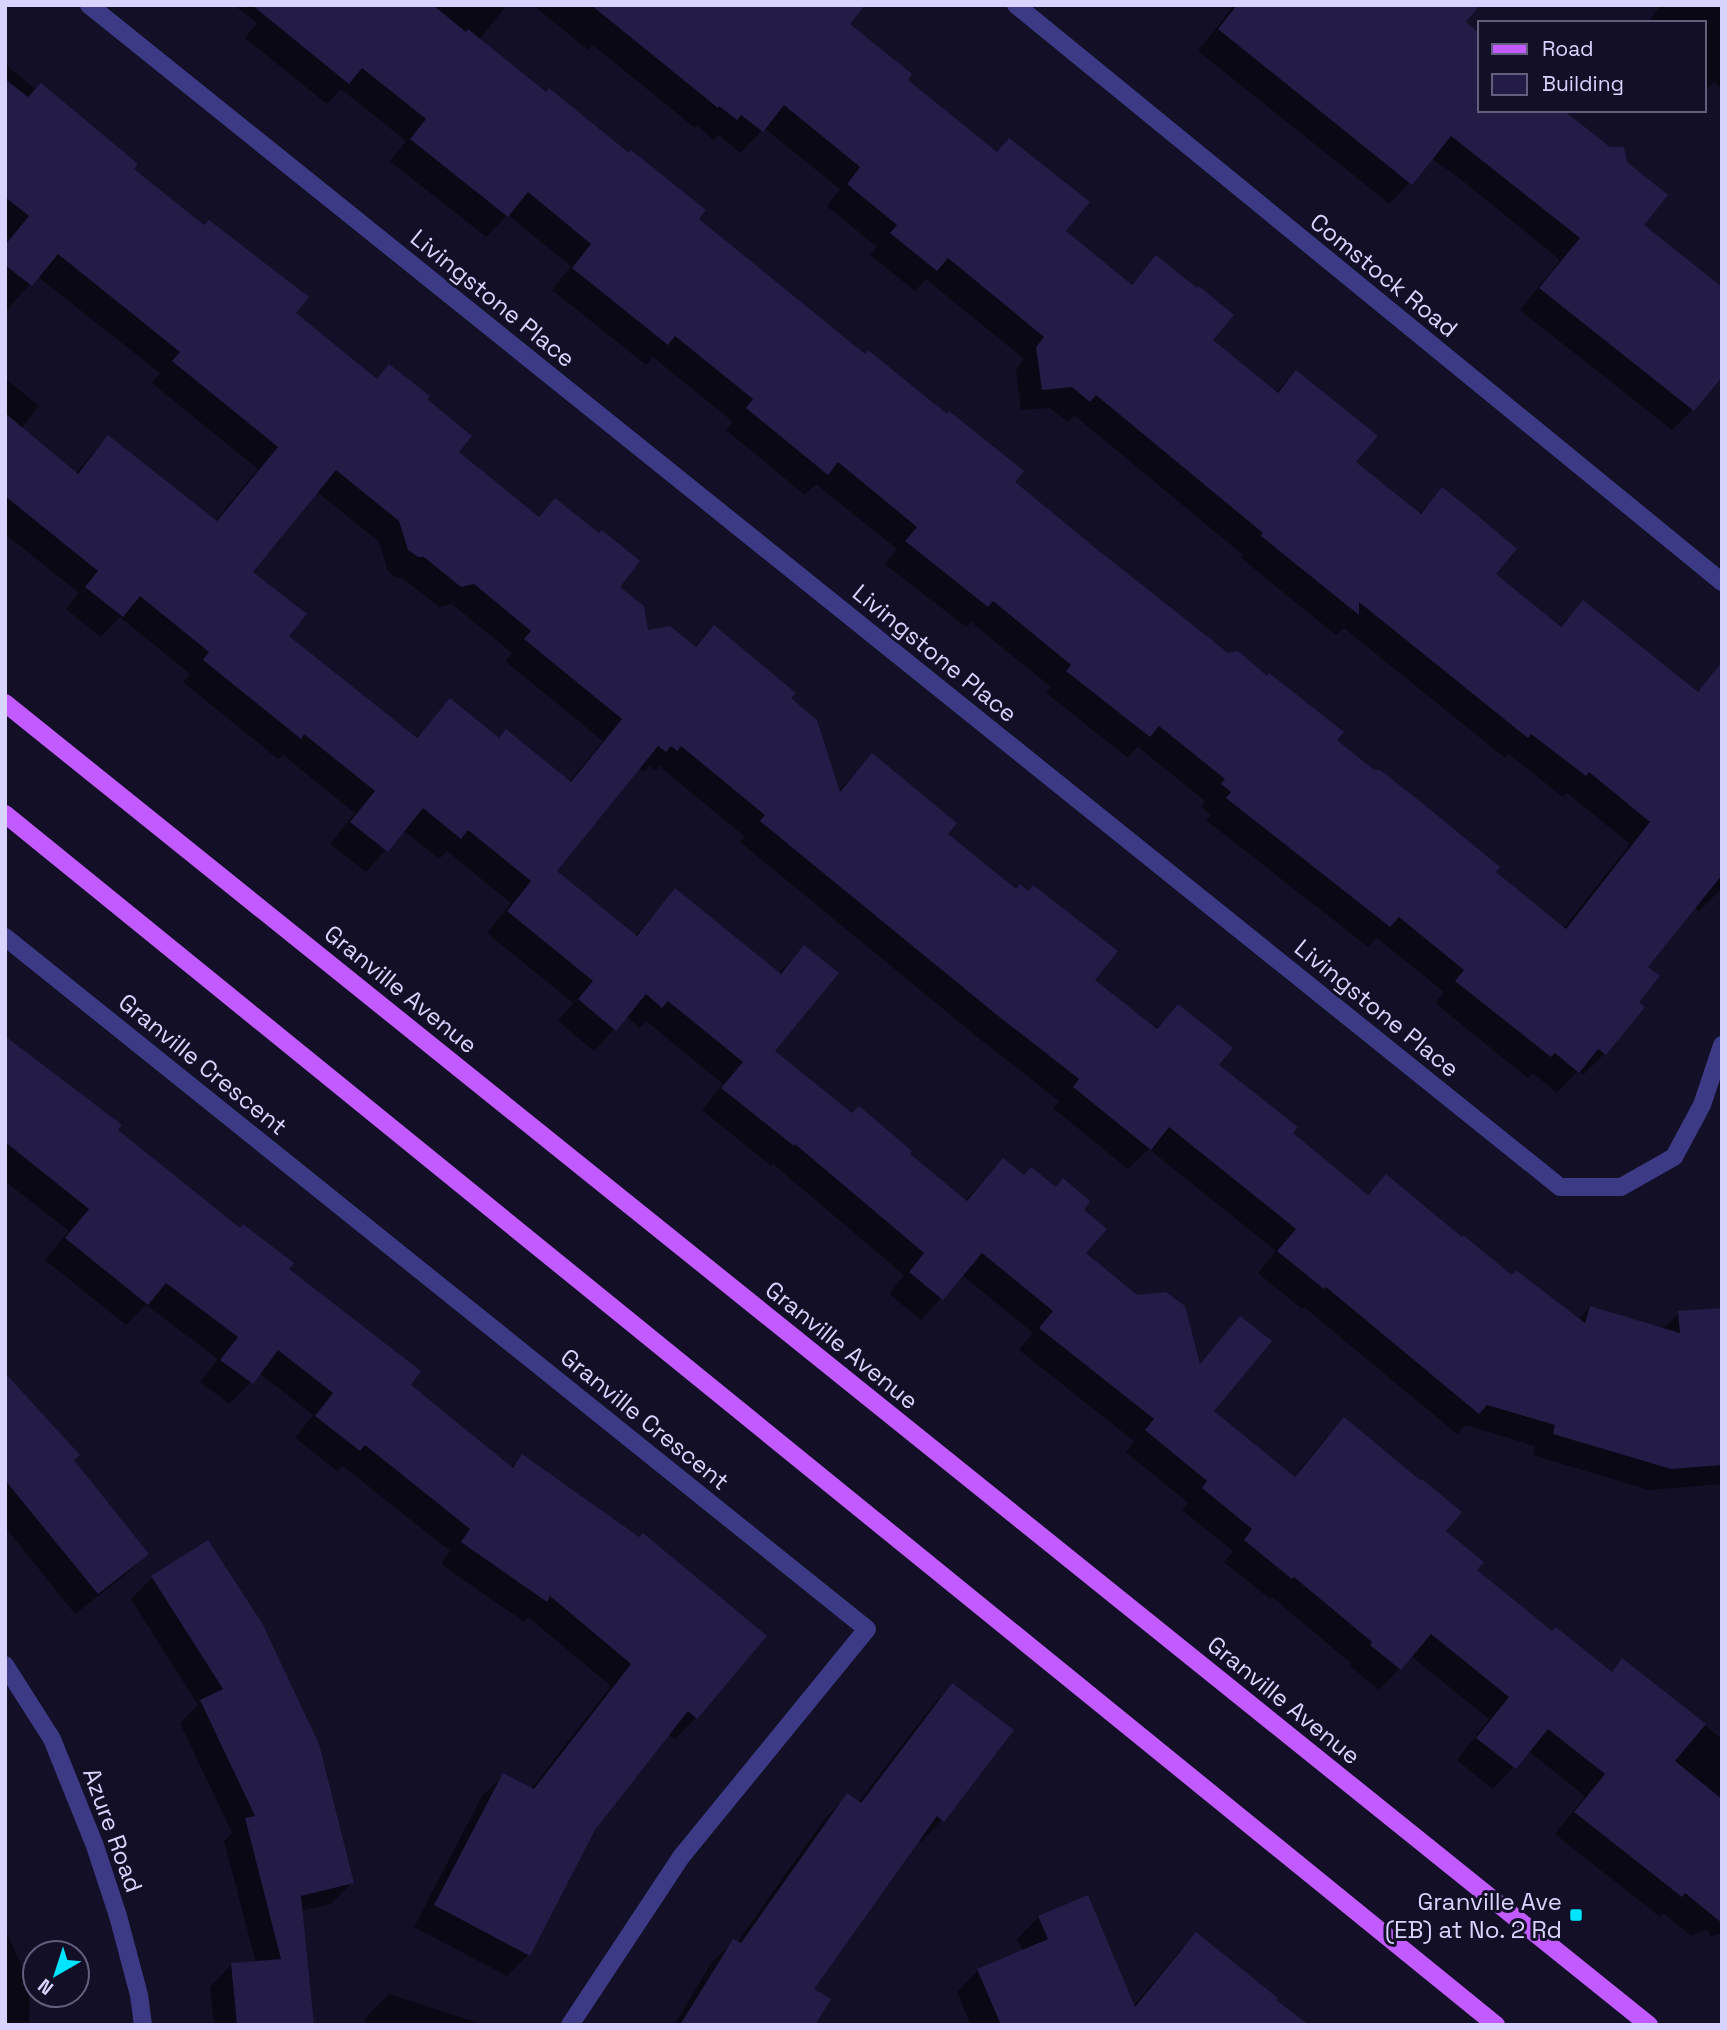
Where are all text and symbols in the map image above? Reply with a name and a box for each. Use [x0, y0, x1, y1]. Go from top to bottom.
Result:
legend [1478, 21, 1706, 112]
text: Road [1542, 35, 1594, 62]
text: Building [1542, 70, 1624, 97]
street label: Comstock Road [1304, 206, 1464, 344]
street label: Livingstone Place [404, 222, 582, 374]
street label: Livingstone Place [846, 577, 1024, 729]
street label: Granville Avenue [318, 918, 484, 1060]
street label: Livingstone Place [1288, 932, 1466, 1084]
street label: Granville Crescent [112, 986, 294, 1142]
street label: Granville Avenue [759, 1274, 925, 1416]
street label: Granville Crescent [554, 1341, 736, 1497]
street label: Granville Avenue [1201, 1629, 1367, 1771]
street label: Azure Road [76, 1764, 150, 1896]
place label: Granville Ave (EB) at No. 2 Rd [1385, 1886, 1562, 1945]
marker: Granville Ave (EB) at No. 2 Rd [1568, 1907, 1584, 1923]
north arrow [21, 1939, 91, 2009]
text: N [33, 1973, 58, 2001]

